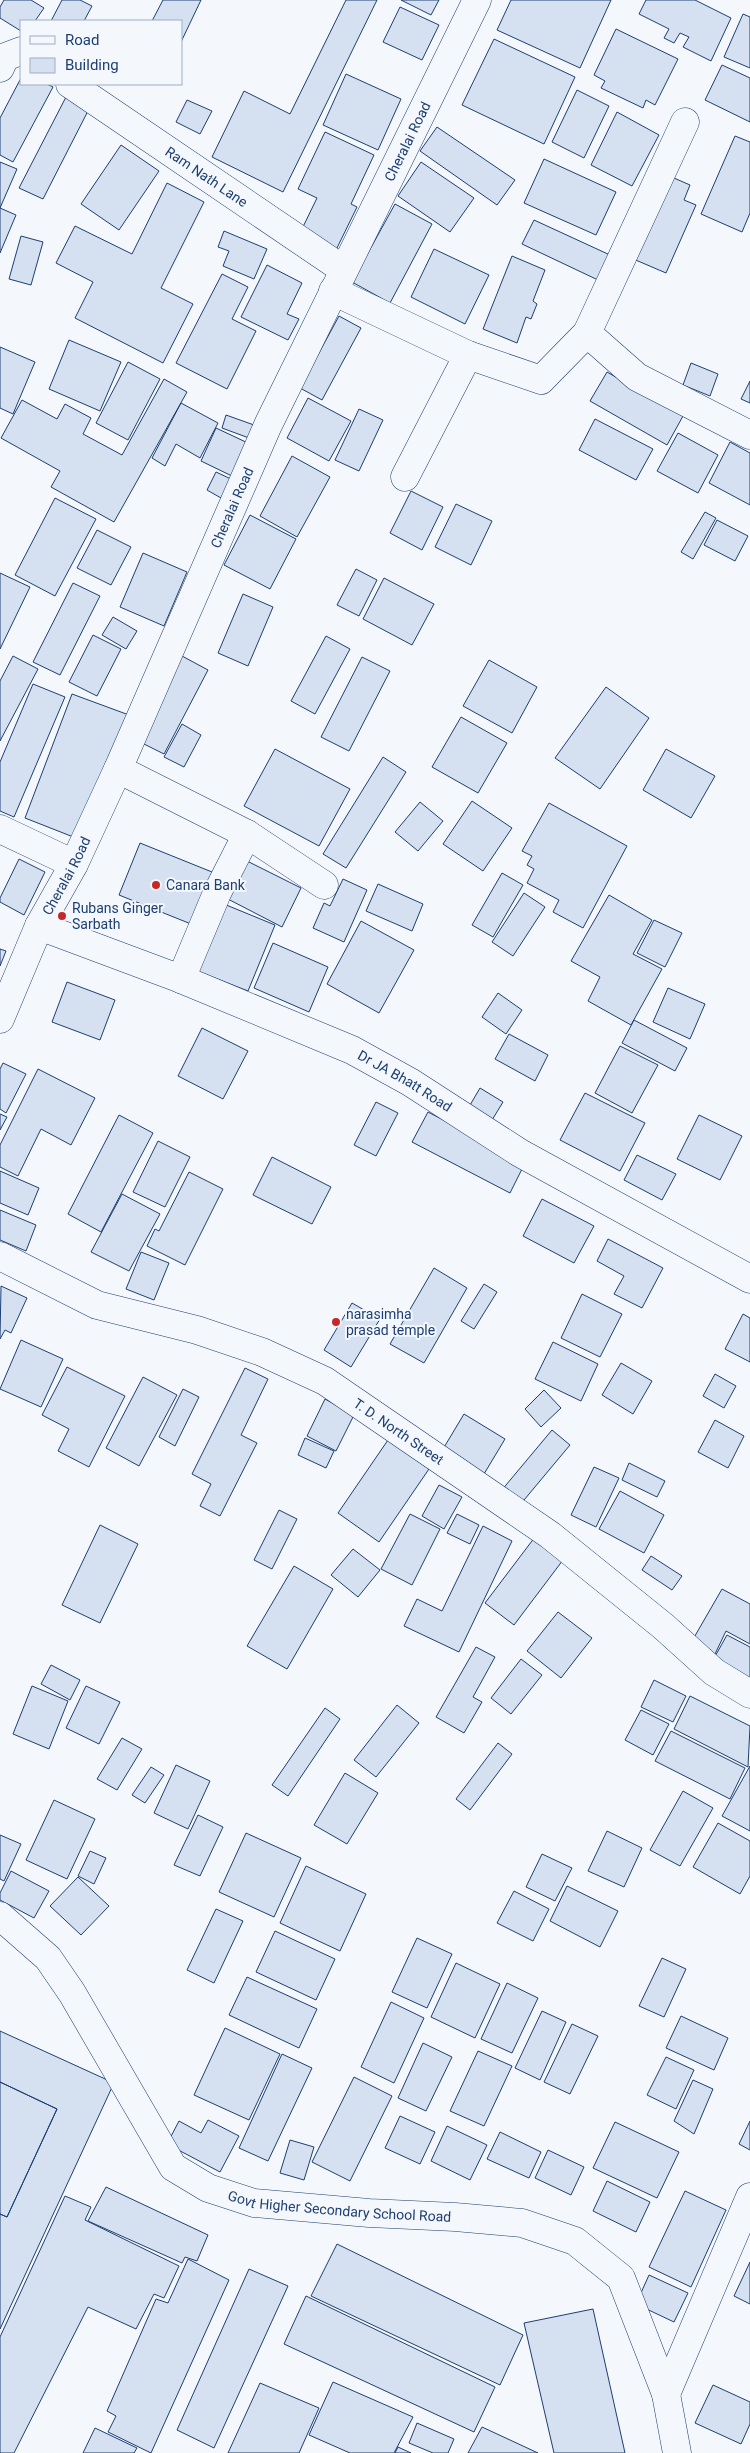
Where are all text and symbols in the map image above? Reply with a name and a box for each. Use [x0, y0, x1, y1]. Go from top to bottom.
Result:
legend [20, 20, 182, 85]
text: Road [65, 31, 99, 49]
text: Building [65, 56, 119, 74]
street label: Cheralai Road [381, 99, 434, 184]
street label: Ram Nath Lane [162, 143, 251, 210]
street label: Cheralai Road [207, 465, 257, 550]
street label: Cheralai Road [39, 834, 94, 918]
place label: Canara Bank [166, 877, 246, 893]
marker: Canara Bank [150, 879, 162, 891]
place label: Rubans Ginger Sarbath [72, 900, 163, 932]
marker: Rubans Ginger Sarbath [56, 910, 68, 922]
street label: Dr JA Bhatt Road [355, 1047, 455, 1115]
place label: narasimha prasad temple [346, 1306, 435, 1338]
marker: narasimha prasad temple [330, 1316, 342, 1328]
street label: T. D. North Street [351, 1395, 447, 1468]
street label: Govt Higher Secondary School Road [226, 2187, 452, 2225]

